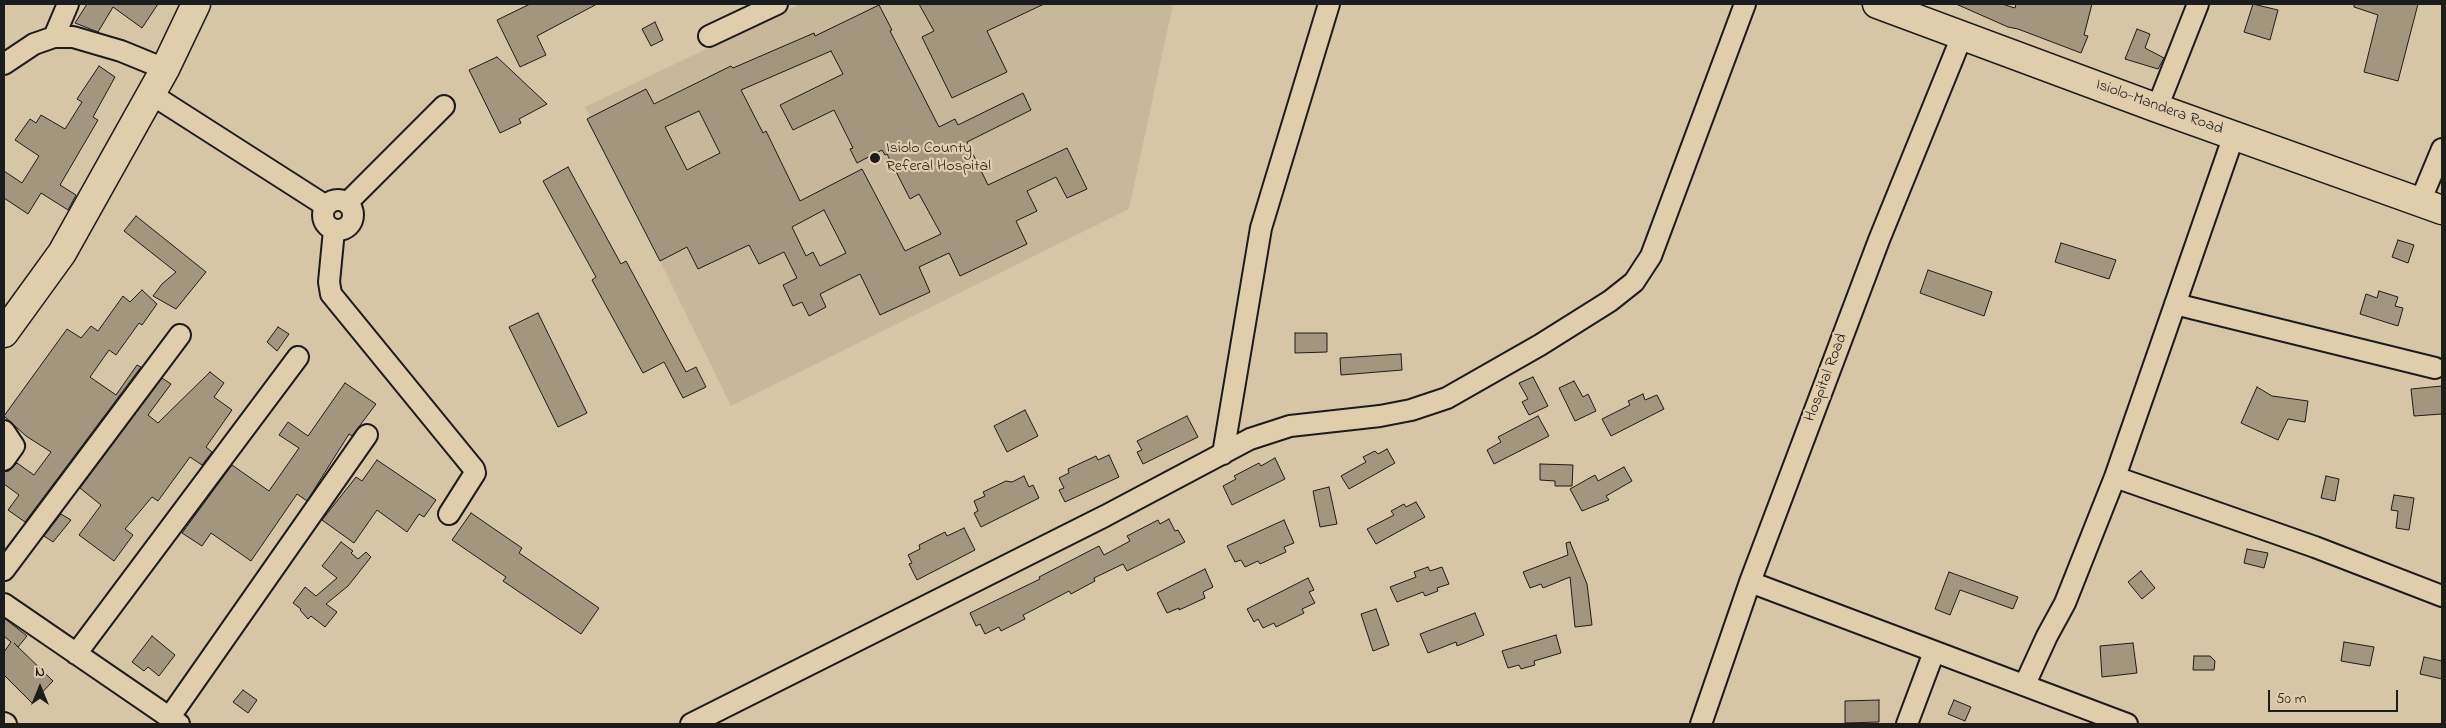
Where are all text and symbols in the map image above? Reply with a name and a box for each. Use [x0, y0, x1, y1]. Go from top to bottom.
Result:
street label: Isiolo-Mandera Road [2093, 76, 2225, 140]
place label: Isiolo County Referal Hospital [886, 139, 991, 177]
marker: Isiolo County Referal Hospital [868, 151, 882, 165]
street label: Hospital Road [1801, 331, 1853, 425]
text: N [35, 662, 45, 683]
north arrow [15, 663, 65, 713]
scale bar [2271, 680, 2401, 712]
text: 50 m [2276, 688, 2306, 710]

